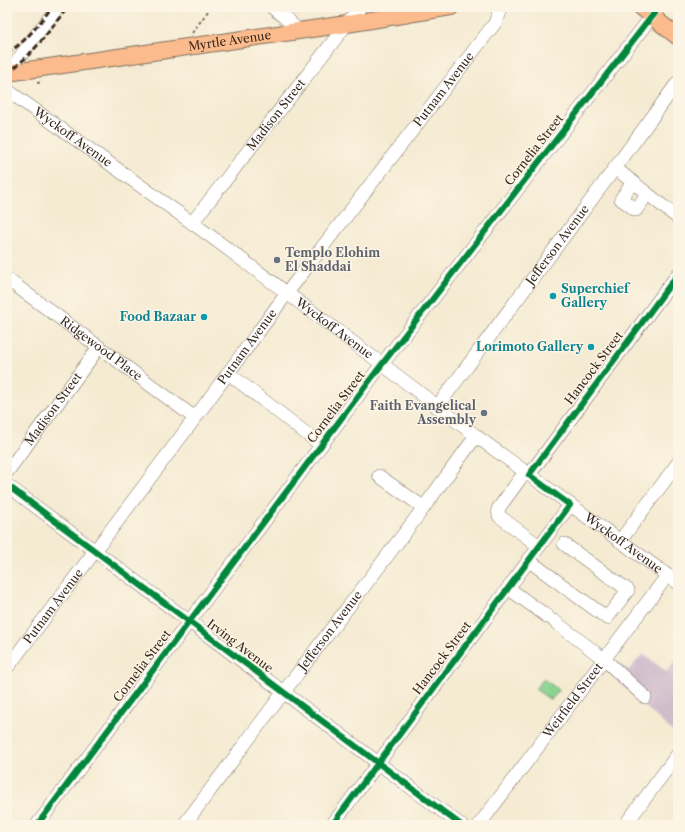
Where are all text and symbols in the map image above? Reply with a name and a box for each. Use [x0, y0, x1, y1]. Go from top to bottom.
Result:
street label: Myrtle Avenue [187, 27, 272, 54]
street label: Putnam Avenue [410, 49, 477, 129]
street label: Madison Street [243, 75, 309, 153]
street label: Wyckoff Avenue [30, 103, 115, 170]
street label: Cornelia Street [501, 110, 567, 188]
street label: Jefferson Avenue [521, 201, 592, 289]
place label: Templo Elohim El Shaddai [285, 245, 380, 274]
marker: Templo Elohim El Shaddai [272, 255, 282, 265]
place label: Superchief Gallery [561, 281, 631, 310]
marker: Superchief Gallery [548, 291, 558, 301]
street label: Wyckoff Avenue [292, 294, 376, 362]
street label: Putnam Avenue [214, 306, 280, 387]
place label: Food Bazaar [120, 309, 196, 324]
marker: Food Bazaar [199, 312, 209, 322]
street label: Ridgewood Place [57, 313, 146, 384]
street label: Hancock Street [561, 327, 626, 407]
place label: Lorimoto Gallery [476, 339, 584, 354]
marker: Lorimoto Gallery [586, 342, 596, 352]
street label: Cornelia Street [304, 367, 368, 446]
street label: Madison Street [21, 369, 85, 448]
place label: Faith Evangelical Assembly [370, 398, 477, 427]
marker: Faith Evangelical Assembly [479, 408, 489, 418]
street label: Wyckoff Avenue [581, 509, 666, 576]
street label: Putnam Avenue [20, 565, 86, 647]
street label: Jefferson Avenue [293, 587, 365, 675]
street label: Irving Avenue [204, 616, 277, 676]
street label: Hancock Street [409, 617, 474, 697]
street label: Cornelia Street [110, 626, 174, 705]
street label: Weirfield Street [539, 659, 606, 741]

